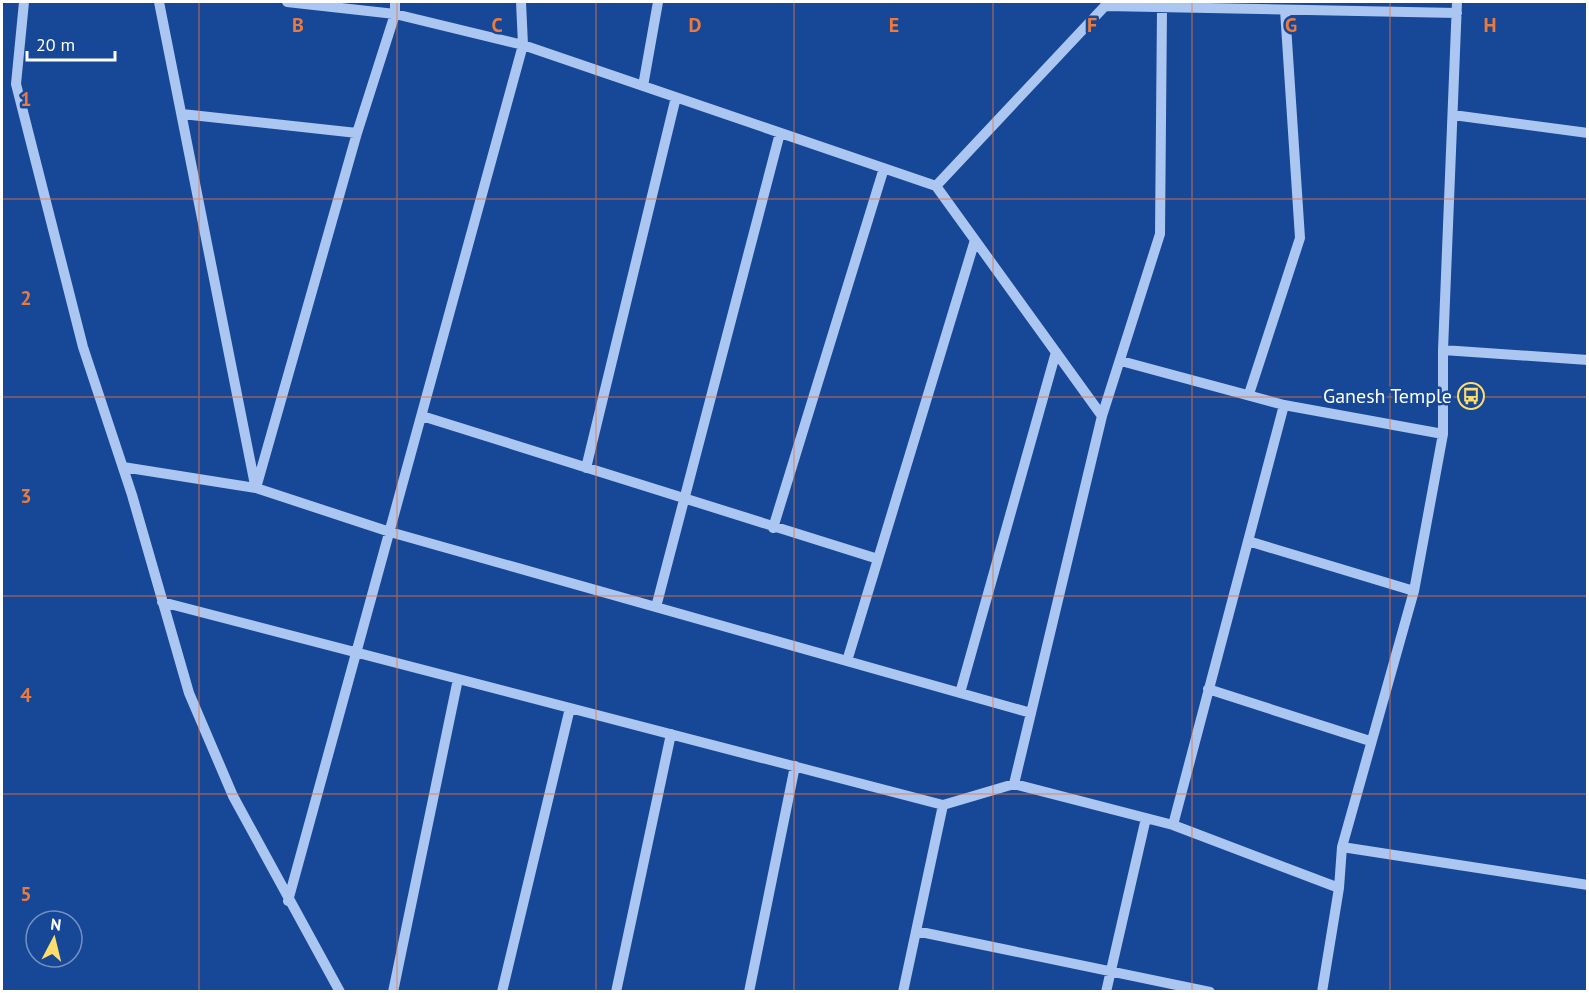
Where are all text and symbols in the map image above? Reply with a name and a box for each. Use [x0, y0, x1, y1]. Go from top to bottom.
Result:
text: B [292, 12, 304, 38]
text: C [491, 12, 503, 38]
text: D [689, 12, 702, 38]
text: E [889, 12, 899, 38]
text: F [1087, 12, 1097, 38]
text: G [1285, 12, 1297, 38]
text: H [1483, 12, 1497, 38]
scale bar [27, 24, 116, 62]
text: 20 m [36, 33, 75, 56]
text: 1 [20, 86, 32, 112]
text: 2 [20, 285, 32, 311]
bus stop icon: Ganesh Temple [1456, 381, 1486, 411]
place label: Ganesh Temple [1323, 383, 1452, 409]
text: 3 [20, 483, 32, 509]
text: 4 [20, 682, 32, 708]
text: 5 [20, 881, 32, 907]
north arrow [24, 909, 84, 969]
text: N [49, 914, 62, 935]

